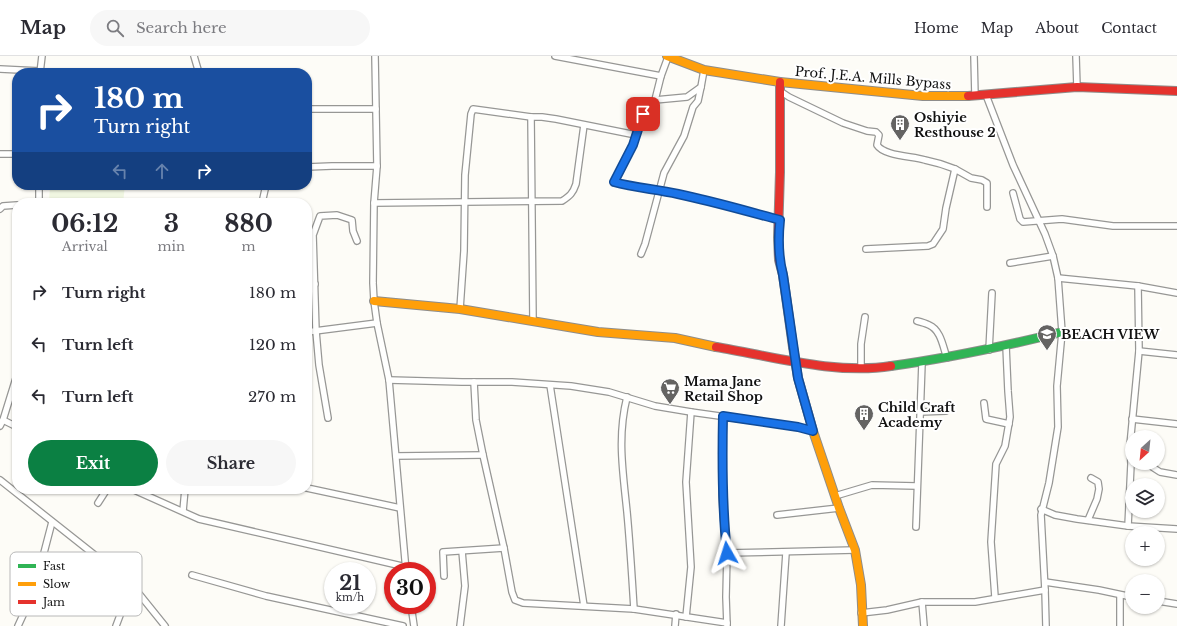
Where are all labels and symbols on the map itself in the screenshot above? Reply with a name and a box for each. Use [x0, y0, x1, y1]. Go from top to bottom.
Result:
street label: Prof. J.E.A. Mills Bypass [794, 63, 952, 93]
pin [626, 97, 660, 131]
place label: Oshiyie Resthouse 2 [914, 109, 996, 141]
building icon: Oshiyie Resthouse 2 [889, 113, 911, 141]
school or university icon: BEACH VIEW [1036, 323, 1058, 351]
place label: BEACH VIEW [1061, 326, 1160, 343]
place label: Mama Jane Retail Shop [684, 373, 763, 405]
supermarket icon: Mama Jane Retail Shop [659, 377, 681, 405]
place label: Child Craft Academy [877, 399, 955, 431]
building icon: Child Craft Academy [853, 403, 875, 431]
north arrow [1125, 430, 1165, 470]
position arrow [706, 532, 748, 574]
legend [10, 552, 142, 616]
text: Fast [43, 559, 66, 573]
speed limit sign: 30 [384, 562, 436, 614]
text: Slow [43, 577, 71, 591]
text: Jam [41, 595, 65, 609]

